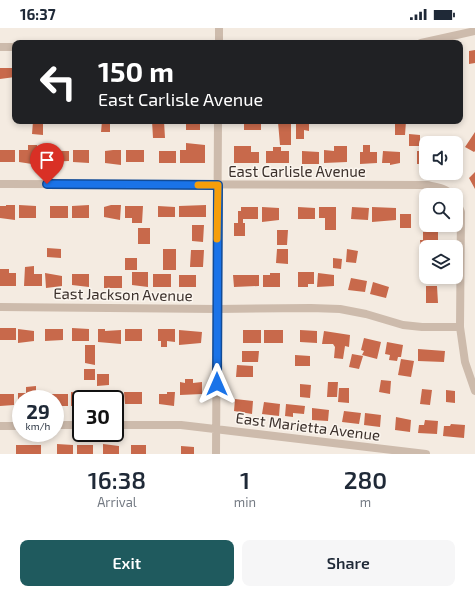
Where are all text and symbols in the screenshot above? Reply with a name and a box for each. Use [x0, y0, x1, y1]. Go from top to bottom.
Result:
text: 16:37 [20, 5, 56, 23]
text: 150 m [98, 54, 174, 88]
icon: left [32, 56, 84, 108]
text: East Carlisle Avenue [98, 88, 263, 110]
map controls [419, 136, 463, 284]
button: sound [419, 136, 463, 180]
pin [30, 143, 64, 184]
icon: arrive [36, 149, 58, 171]
street label: East Carlisle Avenue [228, 162, 366, 180]
button: search [419, 188, 463, 232]
button: layers [419, 240, 463, 284]
street label: East Jackson Avenue [53, 284, 193, 304]
position arrow [196, 363, 238, 405]
speed limit sign: 30 [72, 390, 124, 442]
text: 29 [26, 399, 50, 423]
street label: East Marietta Avenue [235, 408, 381, 444]
text: km/h [26, 420, 50, 432]
text: 16:38 [88, 465, 146, 494]
text: 1 [240, 465, 250, 494]
text: 280 [344, 465, 387, 494]
text: Arrival [97, 494, 137, 510]
text: min [234, 494, 256, 510]
text: m [360, 494, 371, 510]
button: Exit [20, 540, 234, 586]
button: Share [242, 540, 455, 586]

